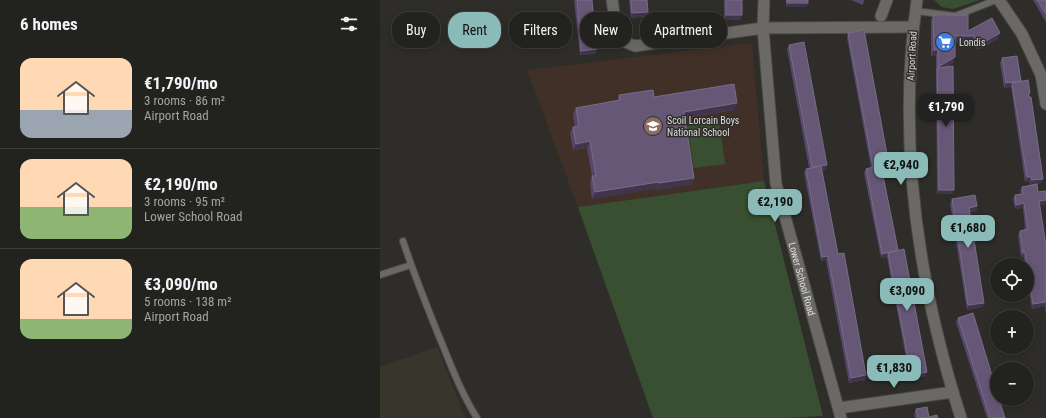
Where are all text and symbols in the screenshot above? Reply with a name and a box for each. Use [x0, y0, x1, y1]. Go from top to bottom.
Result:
chip: Buy [392, 12, 440, 48]
chip: Rent [448, 12, 501, 48]
chip: Filters [509, 12, 572, 48]
chip: New [580, 12, 632, 48]
chip: Apartment [640, 12, 727, 48]
icon: filters [338, 13, 360, 35]
text: 6 homes [20, 14, 78, 34]
street label: Airport Road [905, 31, 919, 81]
supermarket icon: Londis [934, 31, 956, 53]
place label: Londis [959, 37, 986, 48]
text: €1,790/mo [144, 73, 218, 93]
icon: home [52, 74, 100, 122]
text: 3 rooms · 86 m² [144, 93, 225, 108]
pin: €1,790 [913, 94, 979, 128]
text: €1,790 [928, 99, 964, 114]
text: Airport Road [144, 108, 209, 123]
school or university icon: Scoil Lorcain Boys National School [642, 115, 664, 137]
place label: Scoil Lorcain Boys National School [667, 115, 740, 138]
pin: €2,940 [868, 152, 934, 186]
text: €2,940 [883, 157, 919, 172]
text: €2,190/mo [144, 174, 218, 194]
icon: home [52, 175, 100, 223]
pin: €2,190 [742, 189, 808, 223]
text: 3 rooms · 95 m² [144, 194, 225, 209]
text: €2,190 [757, 194, 793, 209]
text: Lower School Road [144, 209, 242, 224]
pin: €1,680 [935, 215, 1001, 249]
text: €1,680 [950, 220, 986, 235]
street label: Lower School Road [787, 241, 818, 317]
map controls [990, 258, 1034, 406]
button: locate [990, 258, 1034, 302]
text: €3,090/mo [144, 274, 218, 294]
icon: home [52, 275, 100, 323]
pin: €3,090 [874, 278, 940, 312]
text: €3,090 [889, 283, 925, 298]
text: 5 rooms · 138 m² [144, 294, 231, 309]
text: Airport Road [144, 309, 209, 324]
button: + [990, 310, 1034, 354]
pin: €1,830 [861, 355, 927, 389]
text: €1,830 [876, 360, 912, 375]
button: − [990, 362, 1034, 406]

